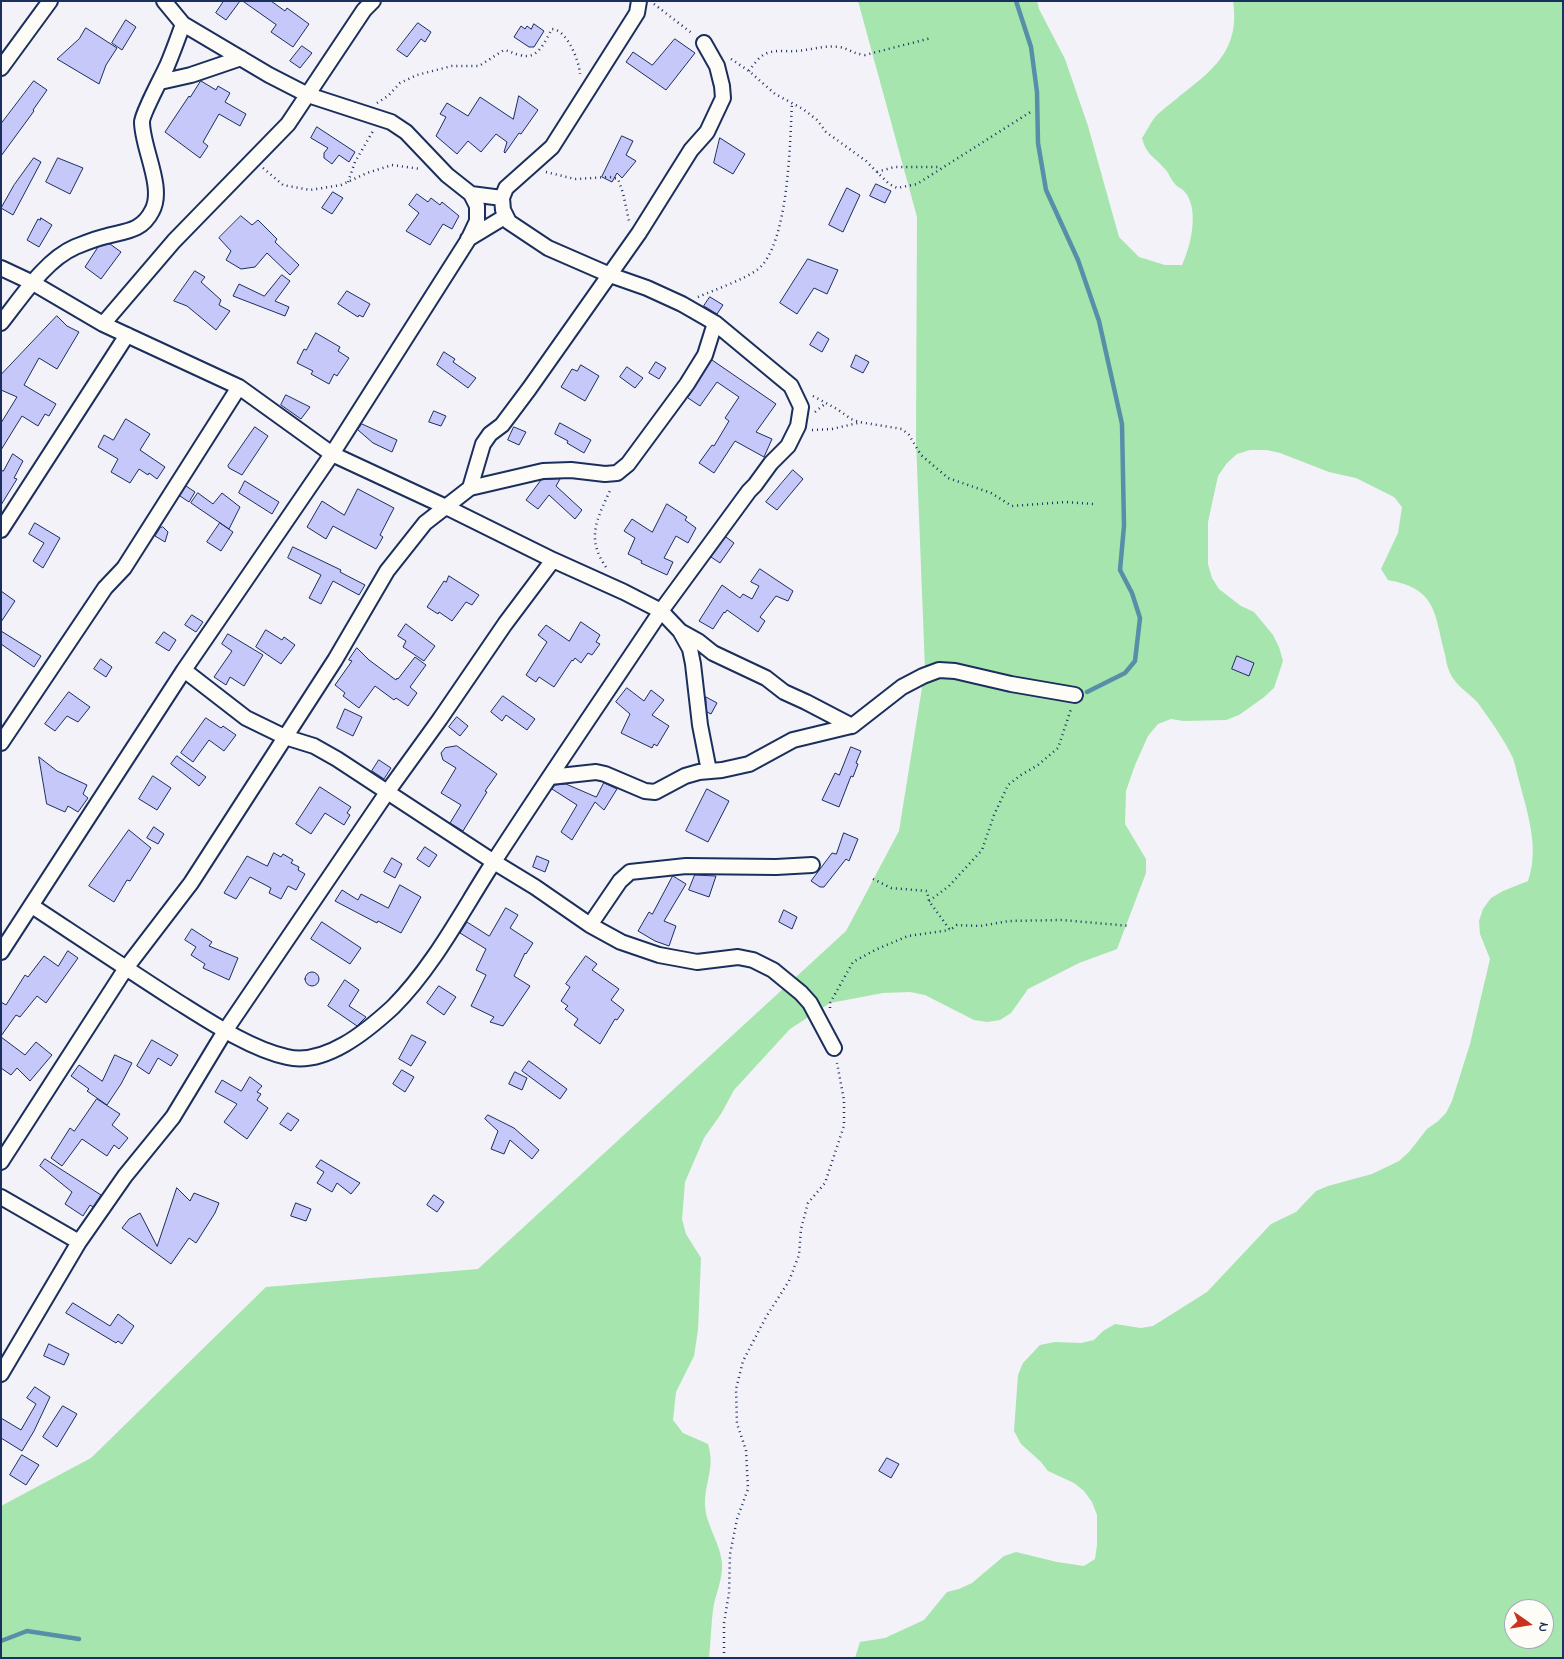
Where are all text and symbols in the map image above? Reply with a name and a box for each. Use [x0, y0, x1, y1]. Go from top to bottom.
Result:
north arrow [1504, 1599, 1554, 1649]
text: N [1532, 1620, 1554, 1634]

